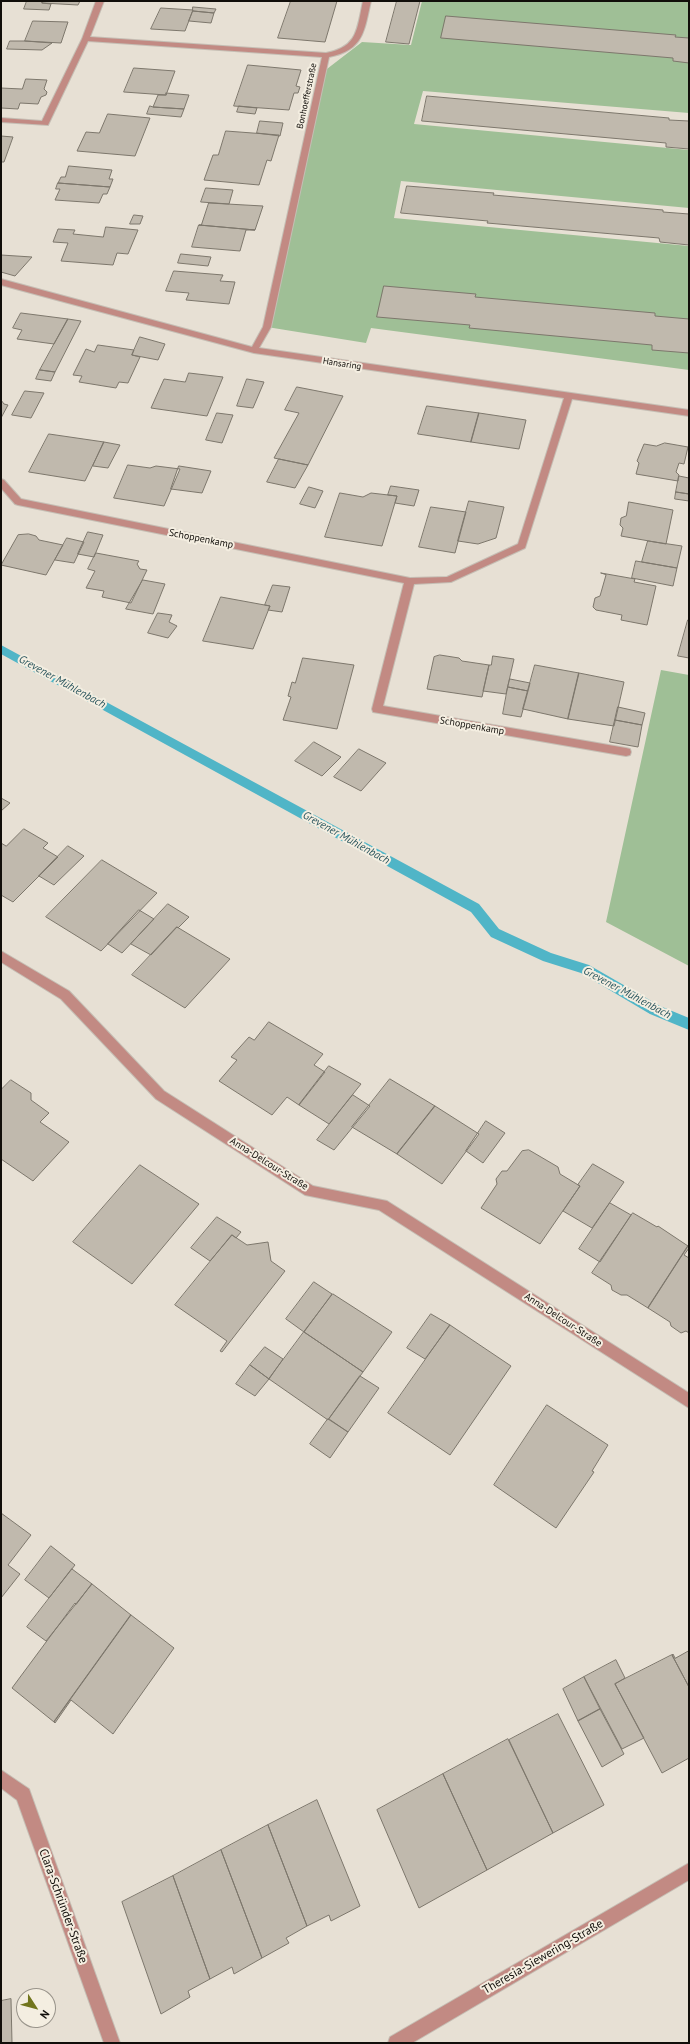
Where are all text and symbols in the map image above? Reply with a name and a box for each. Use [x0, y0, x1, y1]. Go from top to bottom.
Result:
street label: Bonhoefferstraße [295, 62, 319, 130]
street label: Hansaring [322, 356, 362, 372]
street label: Schoppenkamp [168, 527, 234, 551]
water label: Grevener Mühlenbach [16, 653, 108, 711]
street label: Schoppenkamp [439, 714, 505, 738]
water label: Grevener Mühlenbach [300, 809, 392, 867]
water label: Grevener Mühlenbach [581, 964, 673, 1022]
street label: Anna-Delcour-Straße [228, 1135, 310, 1193]
street label: Anna-Delcour-Straße [522, 1290, 604, 1350]
street label: Clara-Schründer-Straße [36, 1847, 90, 1965]
street label: Theresia-Siewering-Straße [480, 1917, 606, 1997]
north arrow [16, 1988, 56, 2028]
text: N [37, 2007, 53, 2022]

